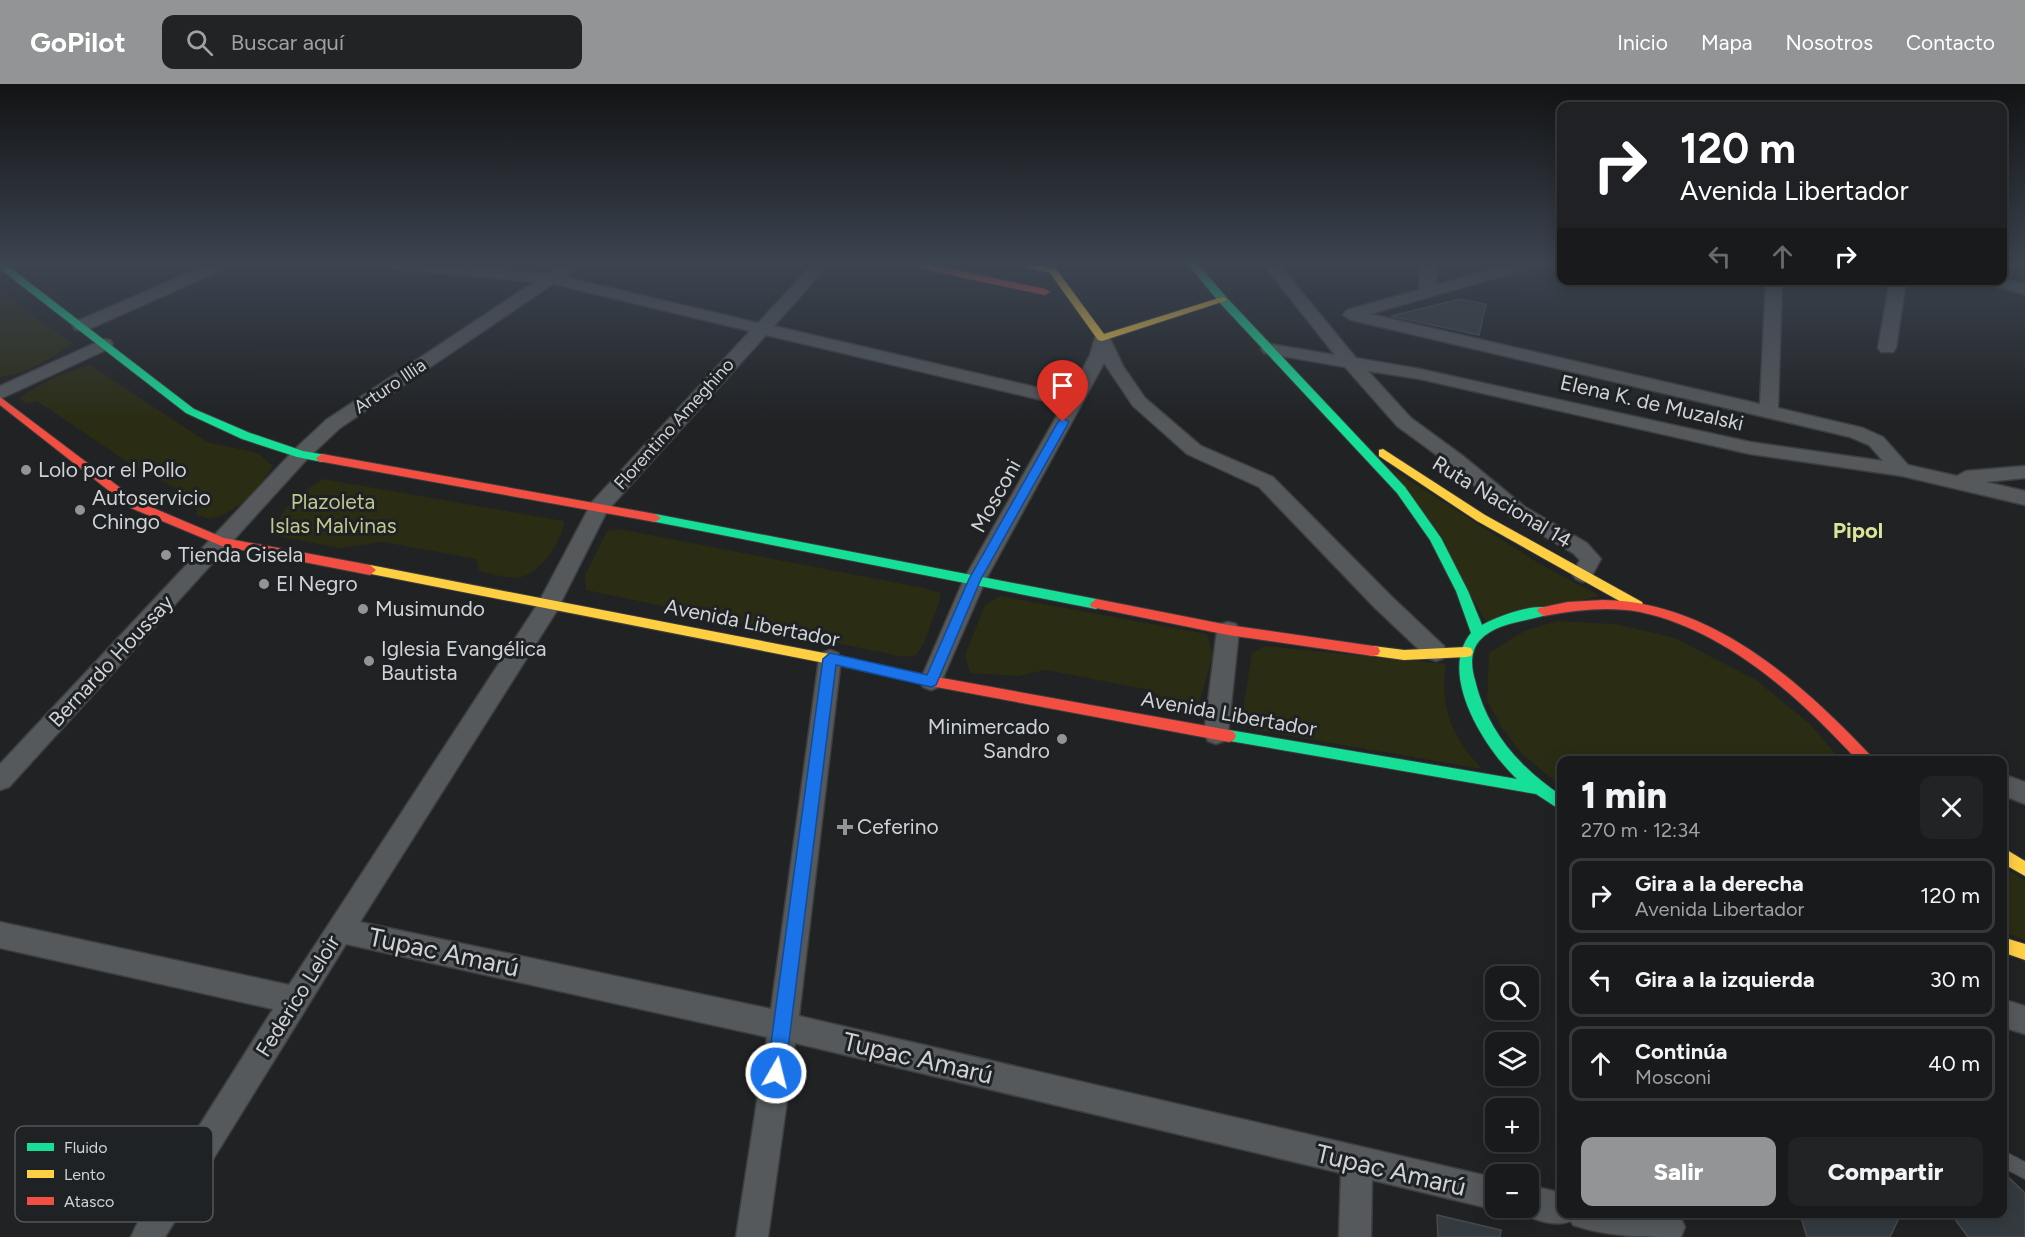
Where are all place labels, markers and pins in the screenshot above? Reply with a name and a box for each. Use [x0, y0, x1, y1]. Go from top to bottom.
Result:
pin [1037, 360, 1088, 422]
place label: Lolo por el Pollo [38, 457, 187, 482]
marker: Lolo por el Pollo [19, 463, 33, 477]
place label: Autoservicio Chingo [92, 485, 211, 534]
marker: Autoservicio Chingo [73, 503, 87, 517]
place label: Tienda Gisela [178, 542, 303, 567]
marker: Tienda Gisela [159, 548, 173, 562]
place label: El Negro [276, 571, 358, 596]
marker: El Negro [257, 577, 271, 591]
place label: Musimundo [375, 596, 485, 621]
marker: Musimundo [356, 602, 370, 616]
place label: Iglesia Evangélica Bautista [381, 636, 547, 685]
marker: Iglesia Evangélica Bautista [362, 654, 376, 668]
place label: Minimercado Sandro [928, 714, 1050, 763]
marker: Minimercado Sandro [1055, 732, 1069, 746]
place label: Ceferino [857, 814, 939, 839]
marker: Ceferino [838, 820, 852, 834]

